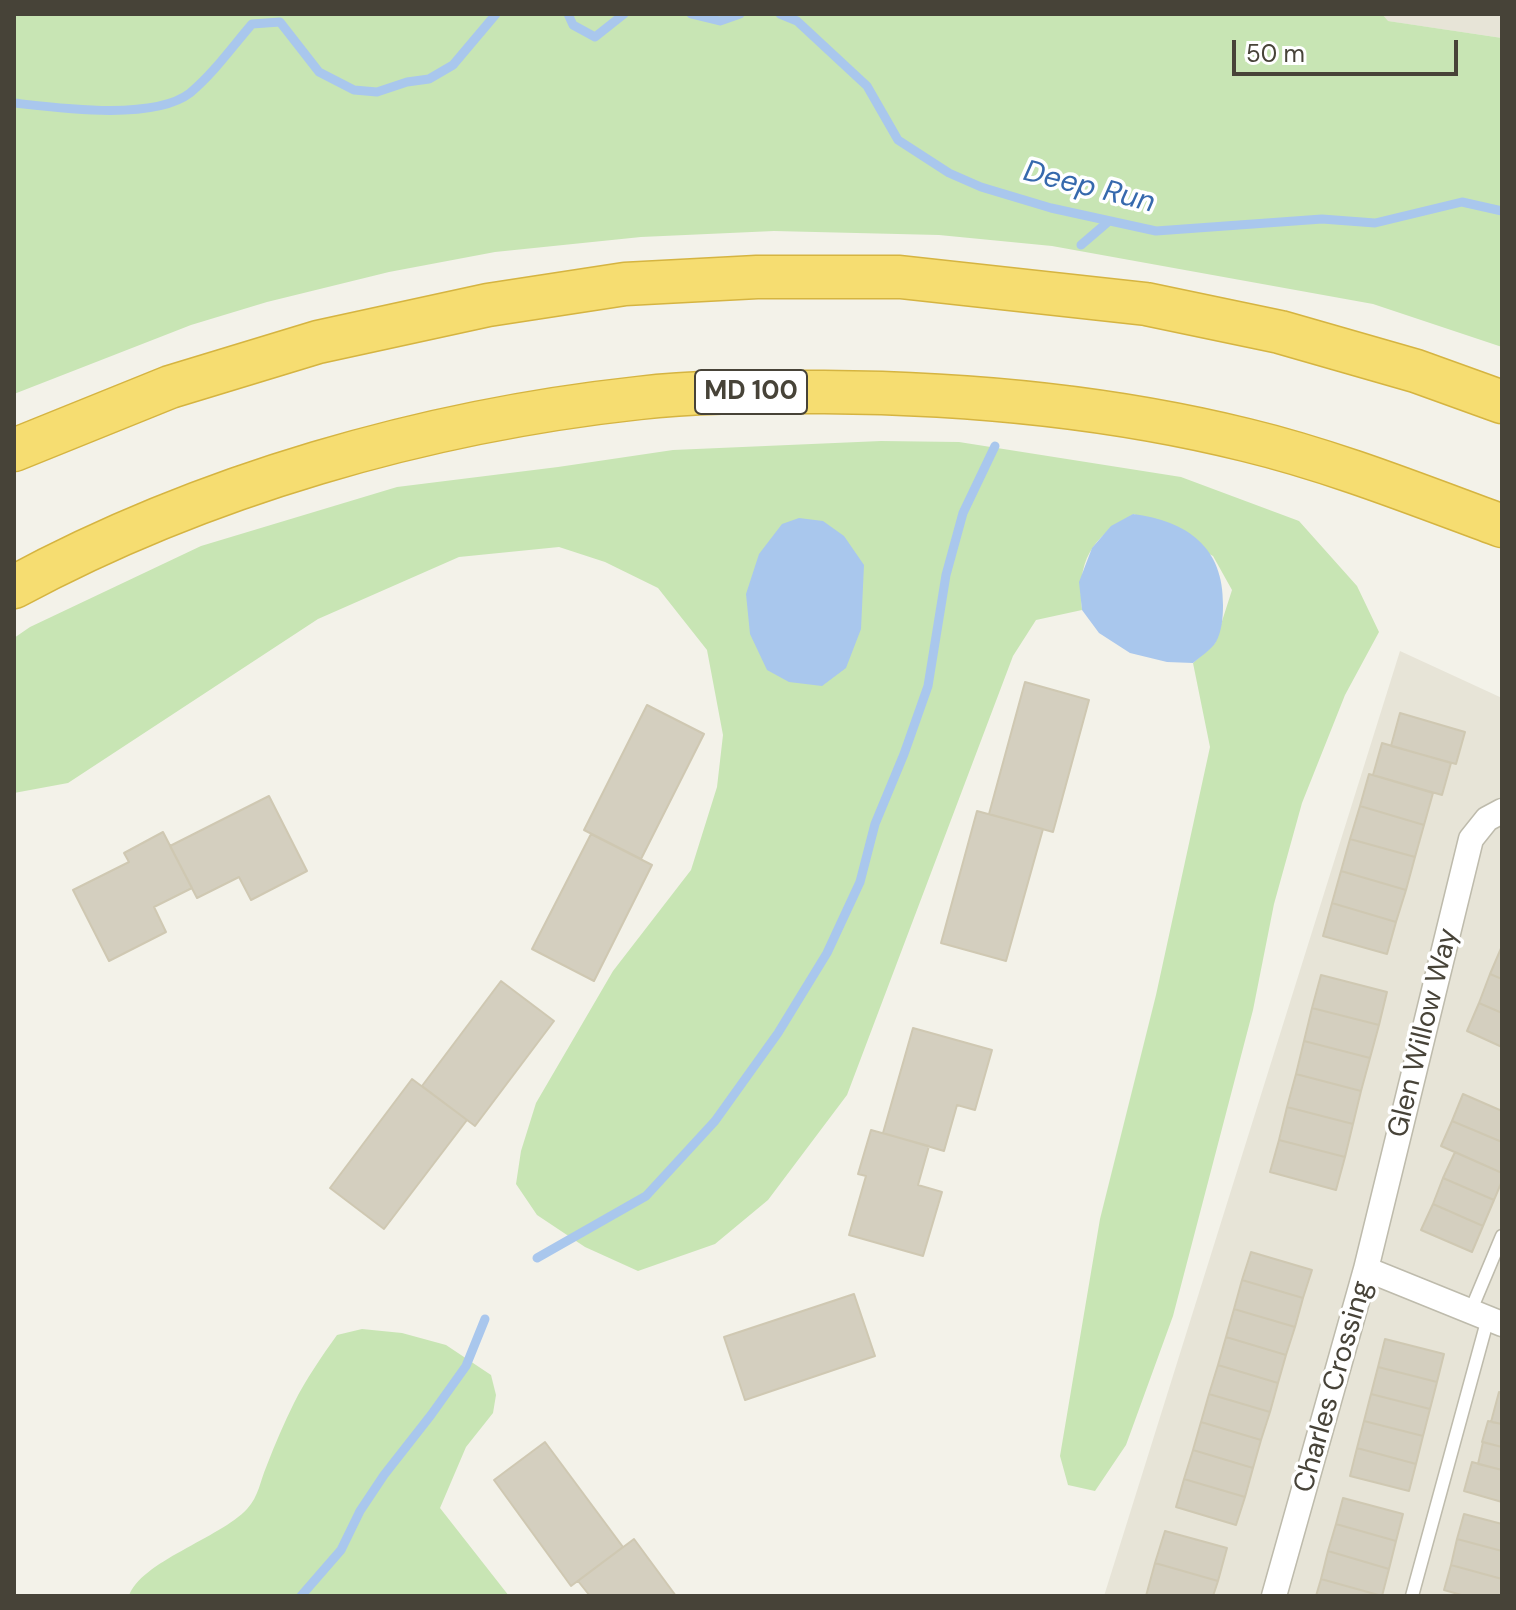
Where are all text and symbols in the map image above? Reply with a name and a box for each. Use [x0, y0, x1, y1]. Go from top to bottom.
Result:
scale bar [1236, 24, 1462, 74]
text: 50 m [1246, 38, 1305, 69]
water label: Deep Run [1019, 154, 1159, 222]
road number: MD 100 [695, 370, 807, 414]
street label: Glen Willow Way [1382, 925, 1466, 1141]
street label: Charles Crossing [1288, 1277, 1380, 1497]

